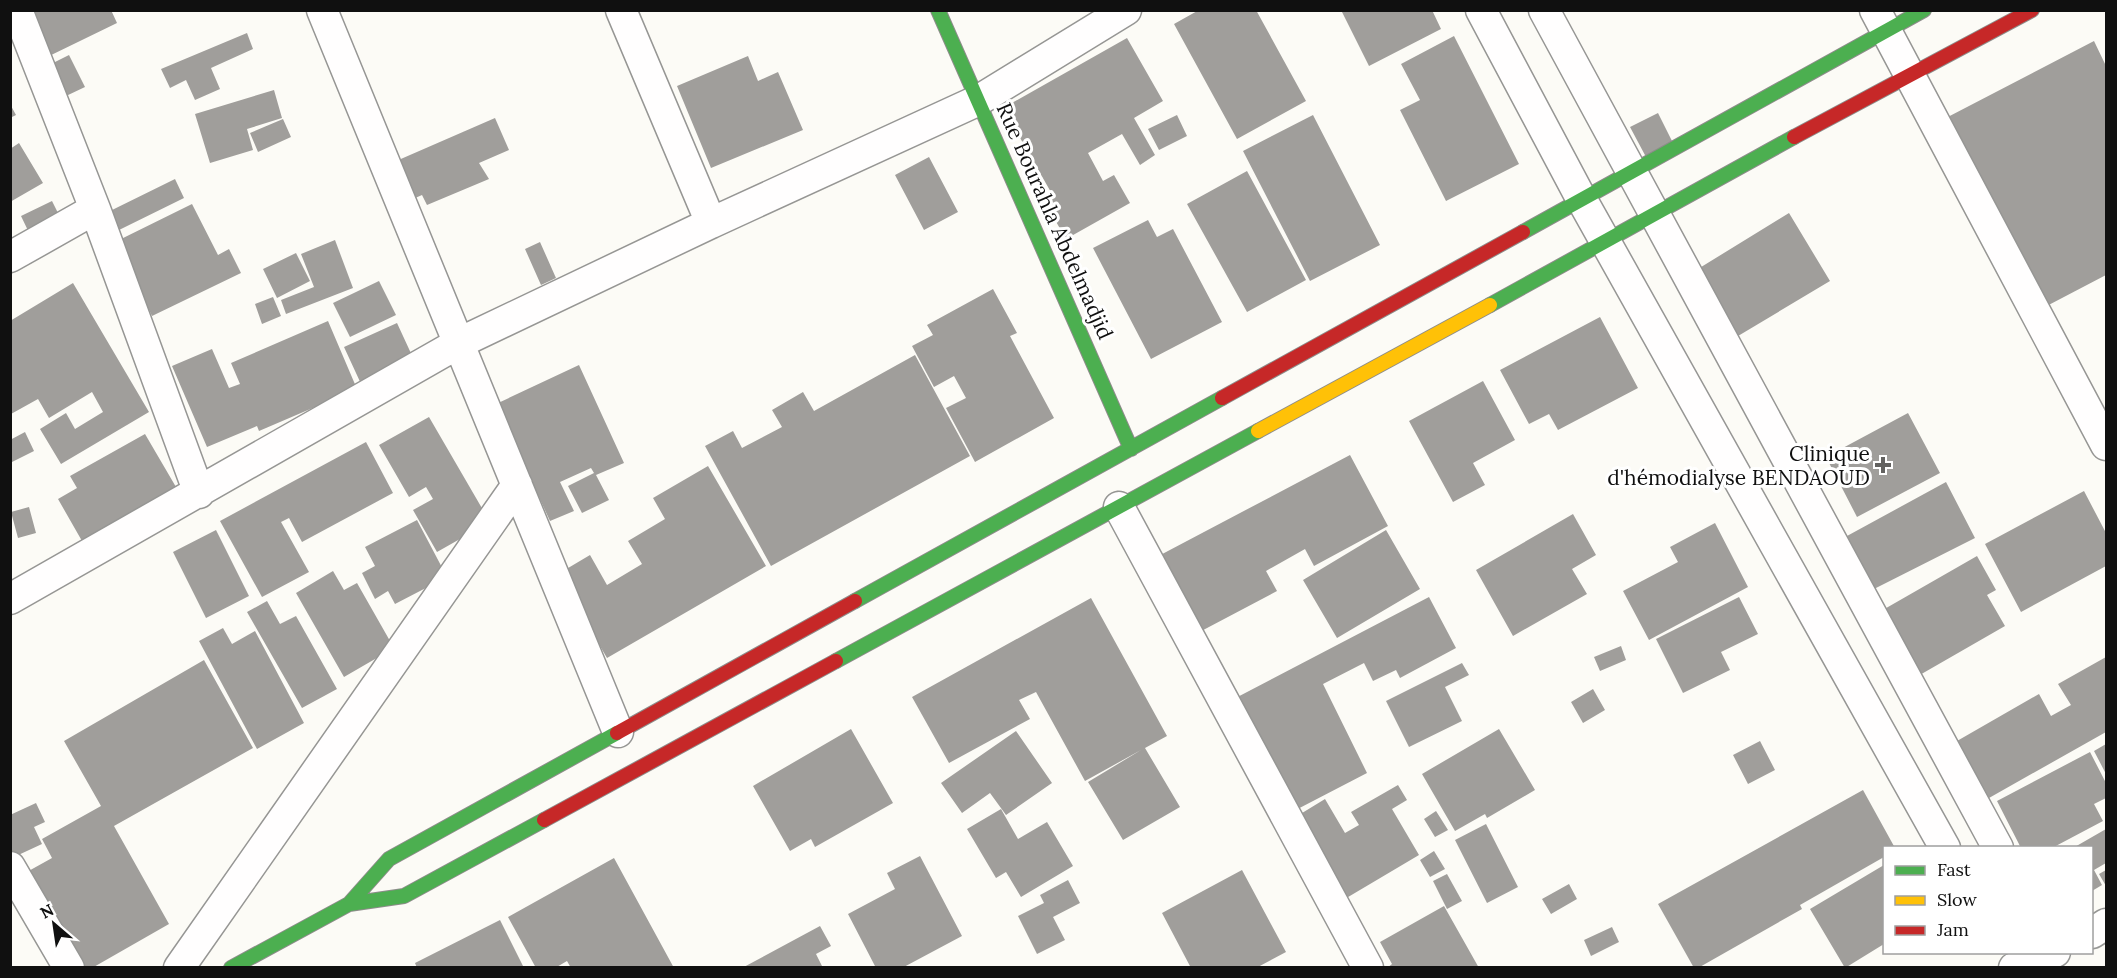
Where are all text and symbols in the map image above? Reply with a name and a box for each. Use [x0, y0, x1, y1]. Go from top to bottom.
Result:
street label: Rue Bourahla Abdelmadjid [991, 99, 1119, 343]
place label: Clinique d'hémodialyse BENDAOUD [1607, 440, 1870, 491]
marker: Clinique d'hémodialyse BENDAOUD [1874, 456, 1892, 474]
legend [1883, 846, 2093, 954]
text: Fast [1937, 858, 1971, 881]
text: Slow [1937, 888, 1977, 911]
north arrow [24, 894, 84, 954]
text: N [36, 899, 57, 923]
text: Jam [1936, 918, 1969, 941]

